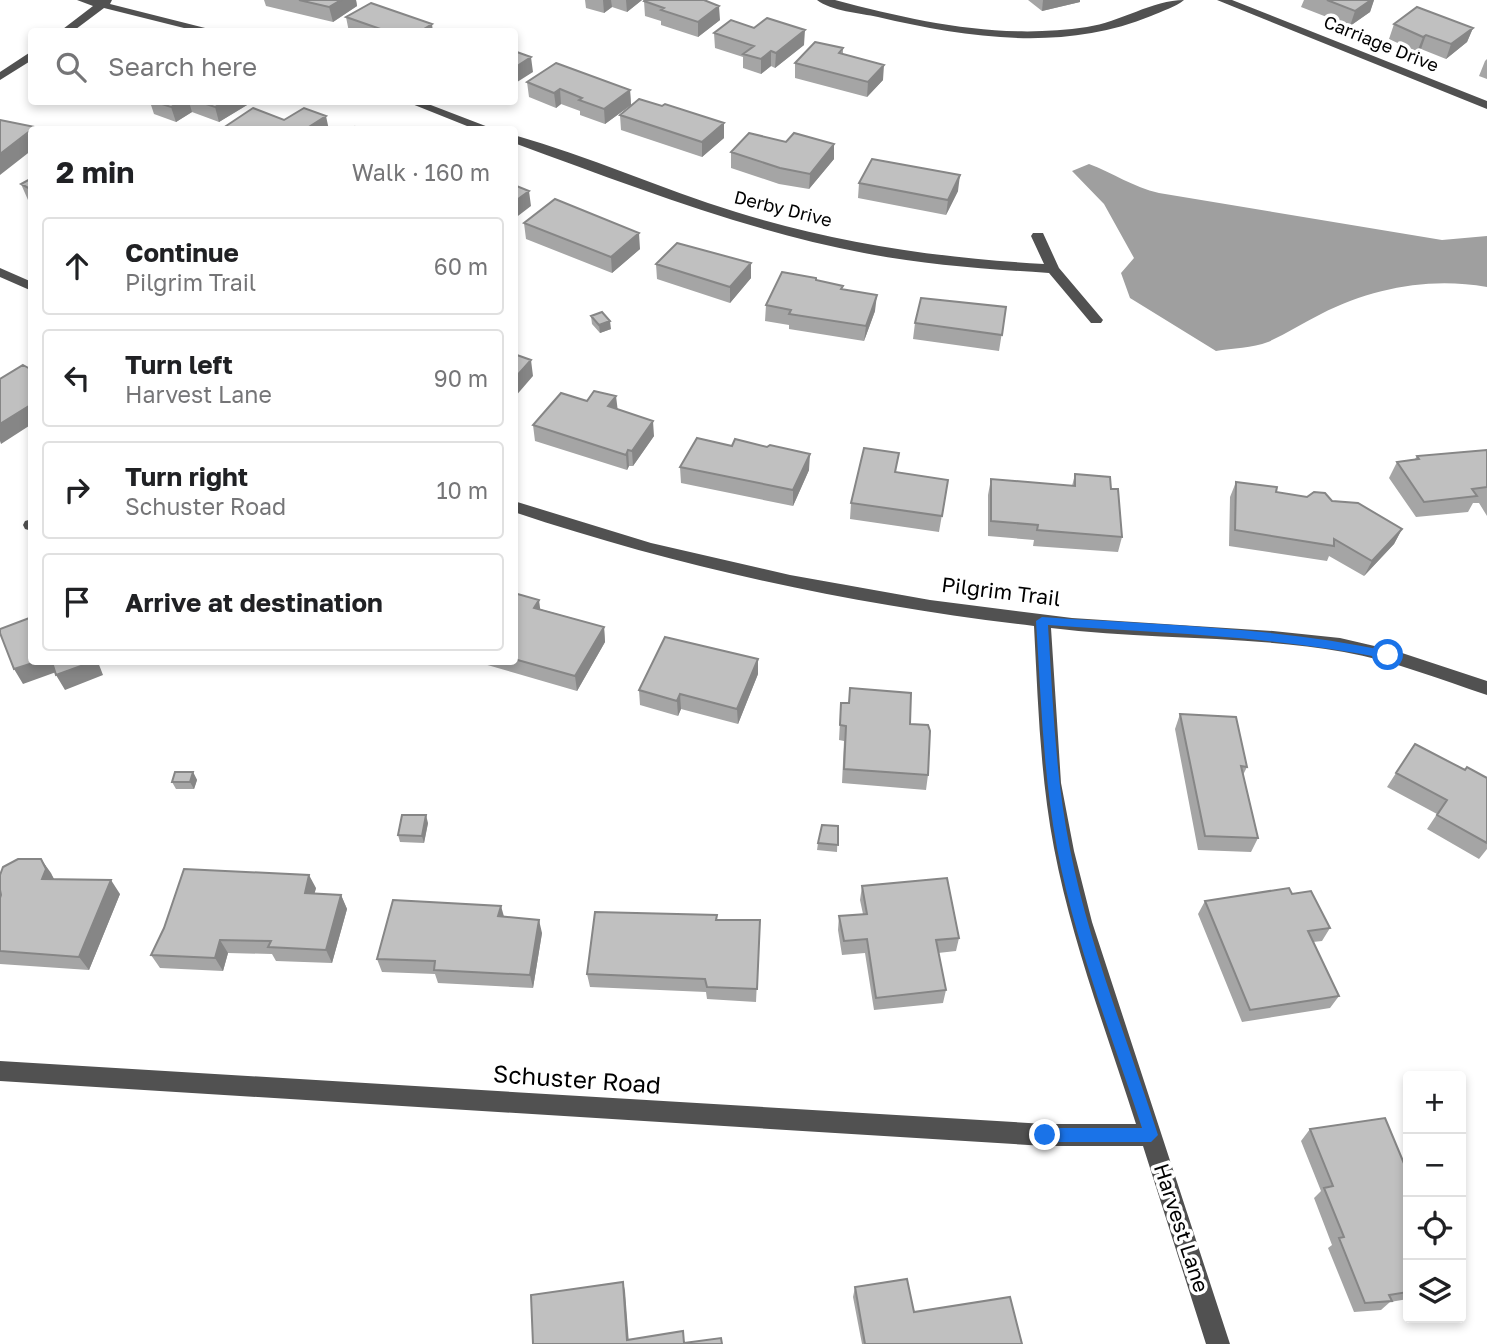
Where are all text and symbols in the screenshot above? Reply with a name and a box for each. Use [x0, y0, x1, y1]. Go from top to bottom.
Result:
street label: Carriage Drive [1321, 10, 1442, 76]
search box [28, 28, 518, 105]
icon: search [52, 48, 90, 86]
text: Search here [108, 51, 257, 82]
text: 2 min [56, 154, 134, 190]
text: Walk · 160 m [352, 158, 490, 186]
street label: Derby Drive [732, 185, 834, 231]
text: Continue [125, 237, 239, 268]
icon: ahead [58, 247, 96, 285]
text: 60 m [434, 252, 488, 280]
text: Pilgrim Trail [125, 268, 256, 296]
text: Turn left [125, 349, 233, 380]
icon: left [58, 359, 96, 397]
text: 90 m [434, 364, 488, 392]
text: Harvest Lane [125, 380, 272, 408]
text: Turn right [125, 461, 248, 492]
icon: right [58, 471, 96, 509]
text: 10 m [436, 476, 488, 504]
text: Schuster Road [125, 492, 286, 520]
street label: Pilgrim Trail [940, 571, 1062, 611]
icon: arrive [58, 583, 96, 621]
text: Arrive at destination [125, 587, 383, 618]
route start [1372, 639, 1403, 670]
street label: Schuster Road [492, 1058, 662, 1099]
map controls [1403, 1071, 1466, 1323]
button: + [1403, 1071, 1466, 1134]
route end [1029, 1119, 1060, 1150]
button: − [1403, 1134, 1466, 1197]
street label: Harvest Lane [1149, 1160, 1215, 1295]
button: locate [1403, 1197, 1466, 1260]
button: layers [1403, 1260, 1466, 1323]

